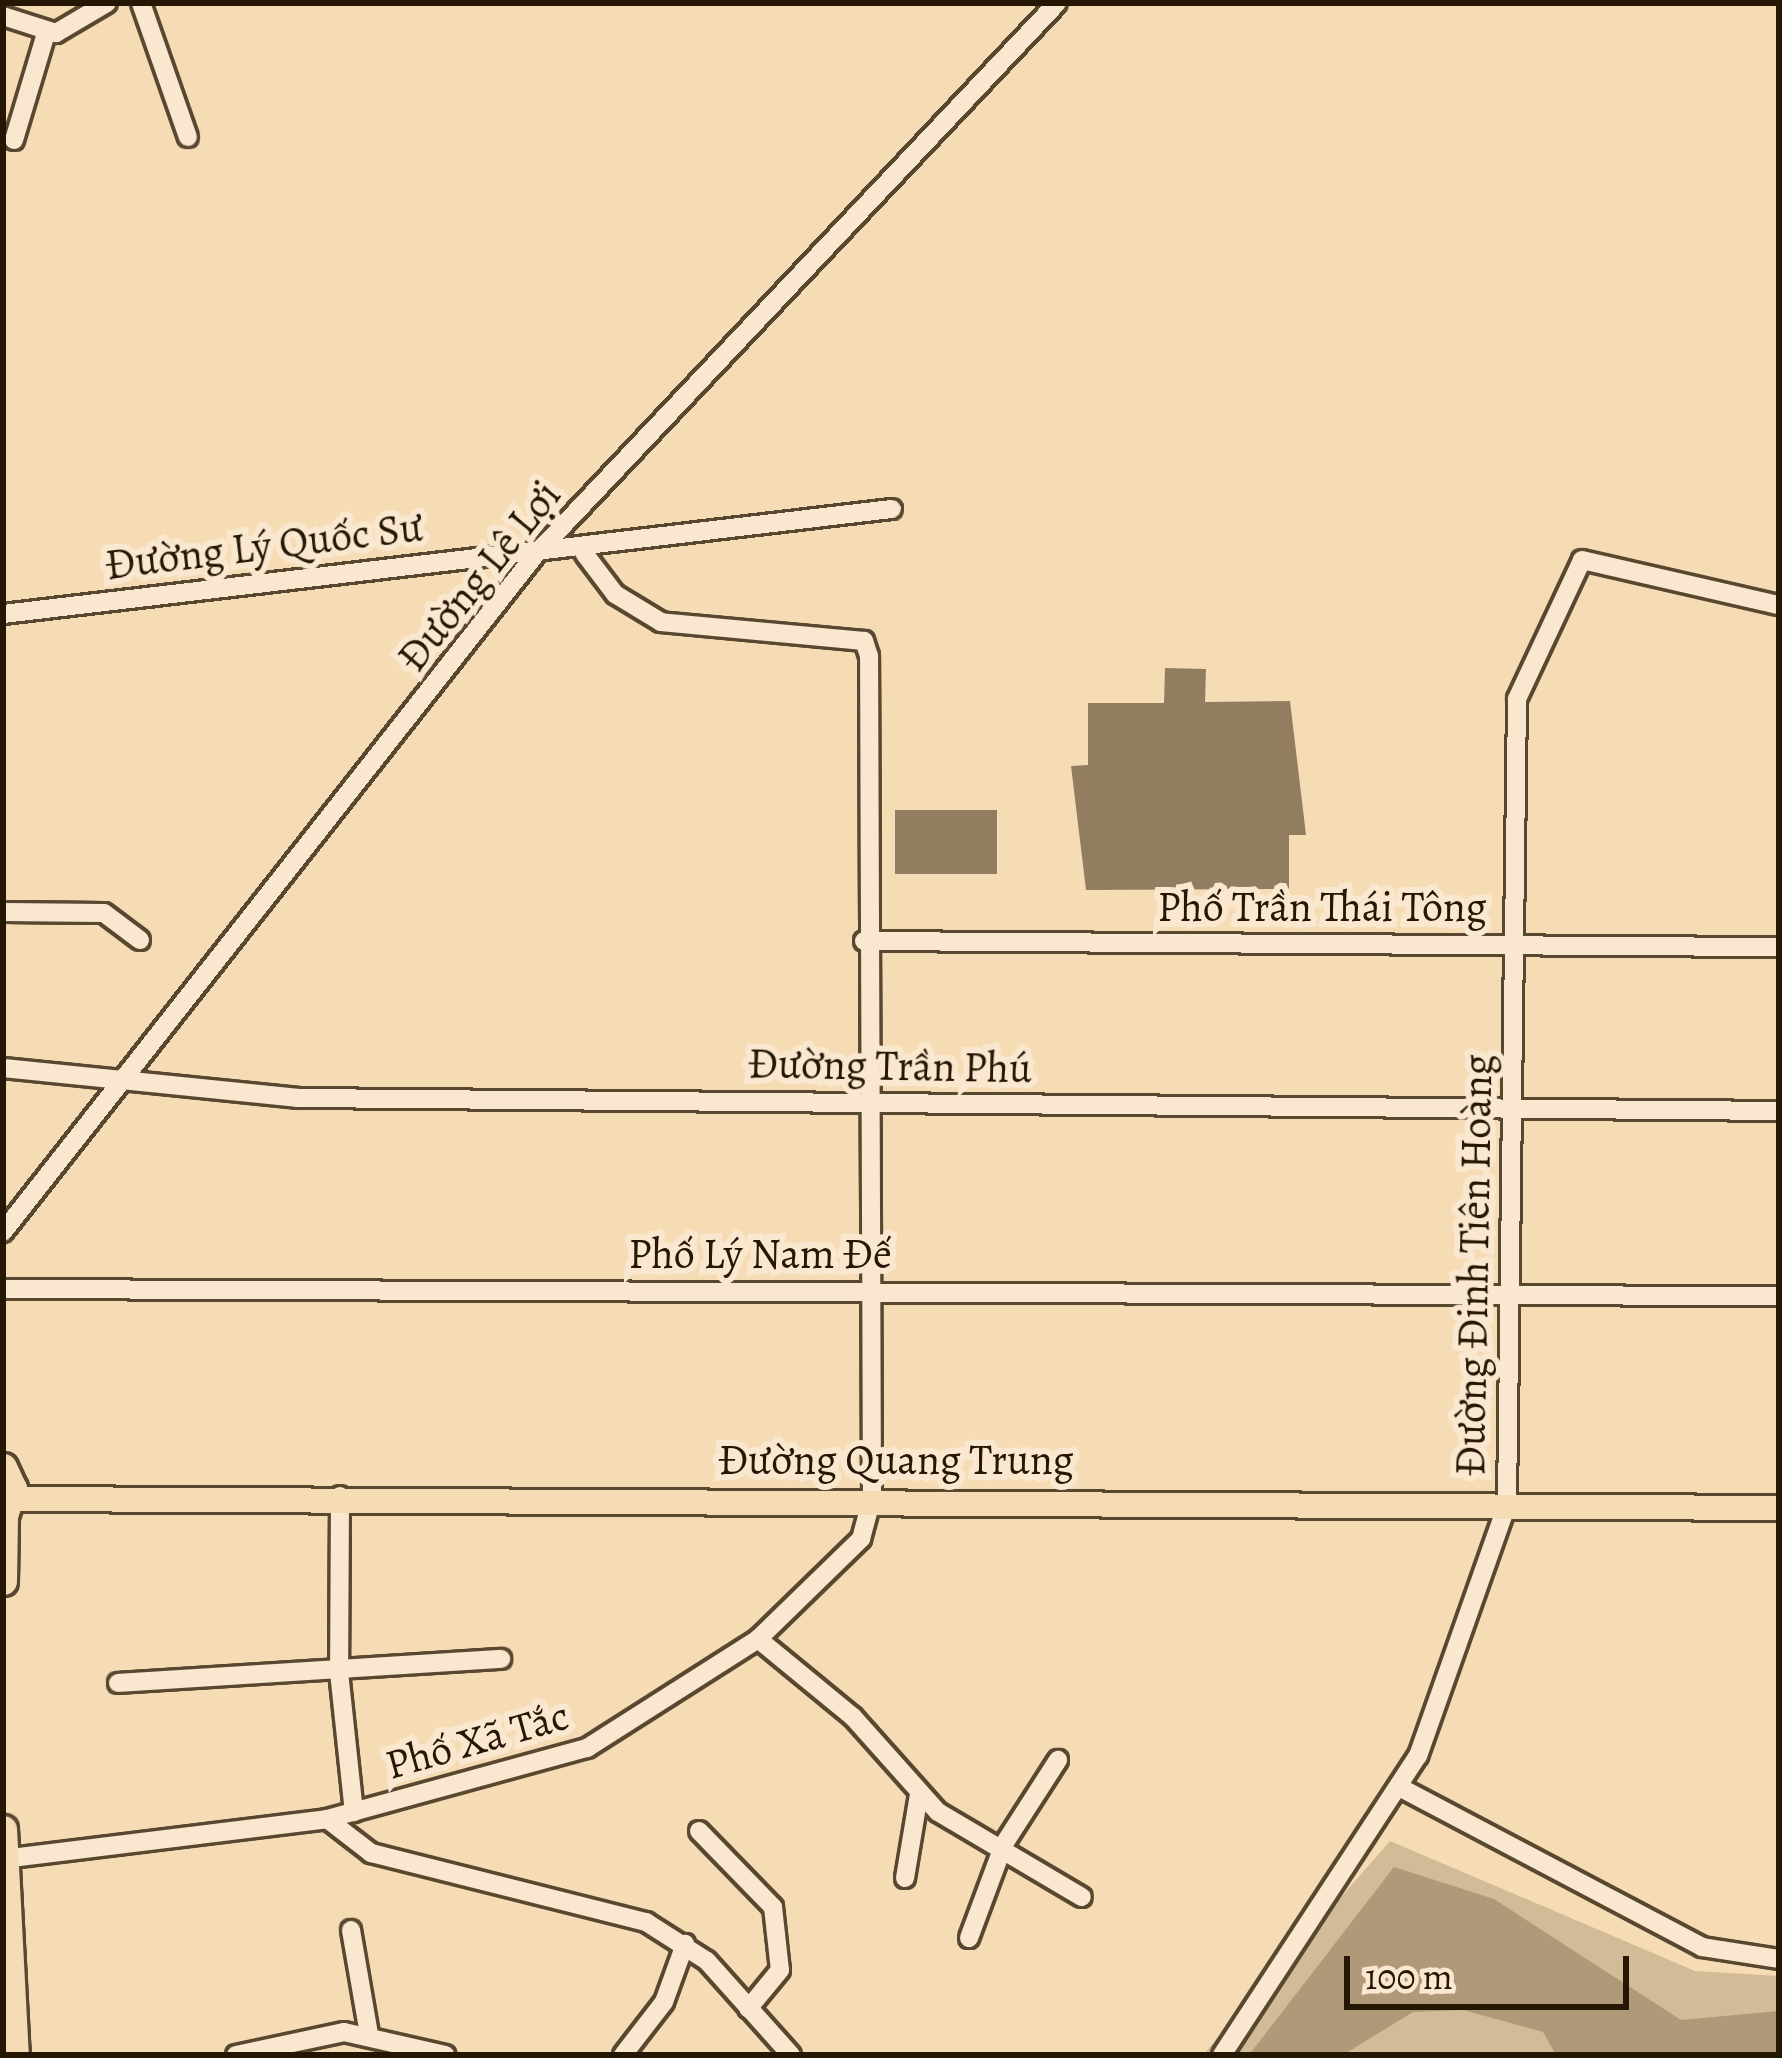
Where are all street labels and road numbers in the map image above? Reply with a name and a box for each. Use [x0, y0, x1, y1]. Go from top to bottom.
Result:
street label: Đường Lê Lợi [387, 471, 571, 681]
street label: Đường Lý Quốc Sư [102, 502, 426, 590]
street label: Phố Trần Thái Tông [1157, 882, 1487, 932]
street label: Đường Trần Phú [748, 1038, 1032, 1094]
street label: Đường Đinh Tiên Hoàng [1445, 1054, 1503, 1476]
street label: Phố Lý Nam Đế [628, 1229, 892, 1279]
street label: Đường Quang Trung [718, 1435, 1074, 1485]
street label: Phố Xã Tắc [380, 1690, 574, 1790]

